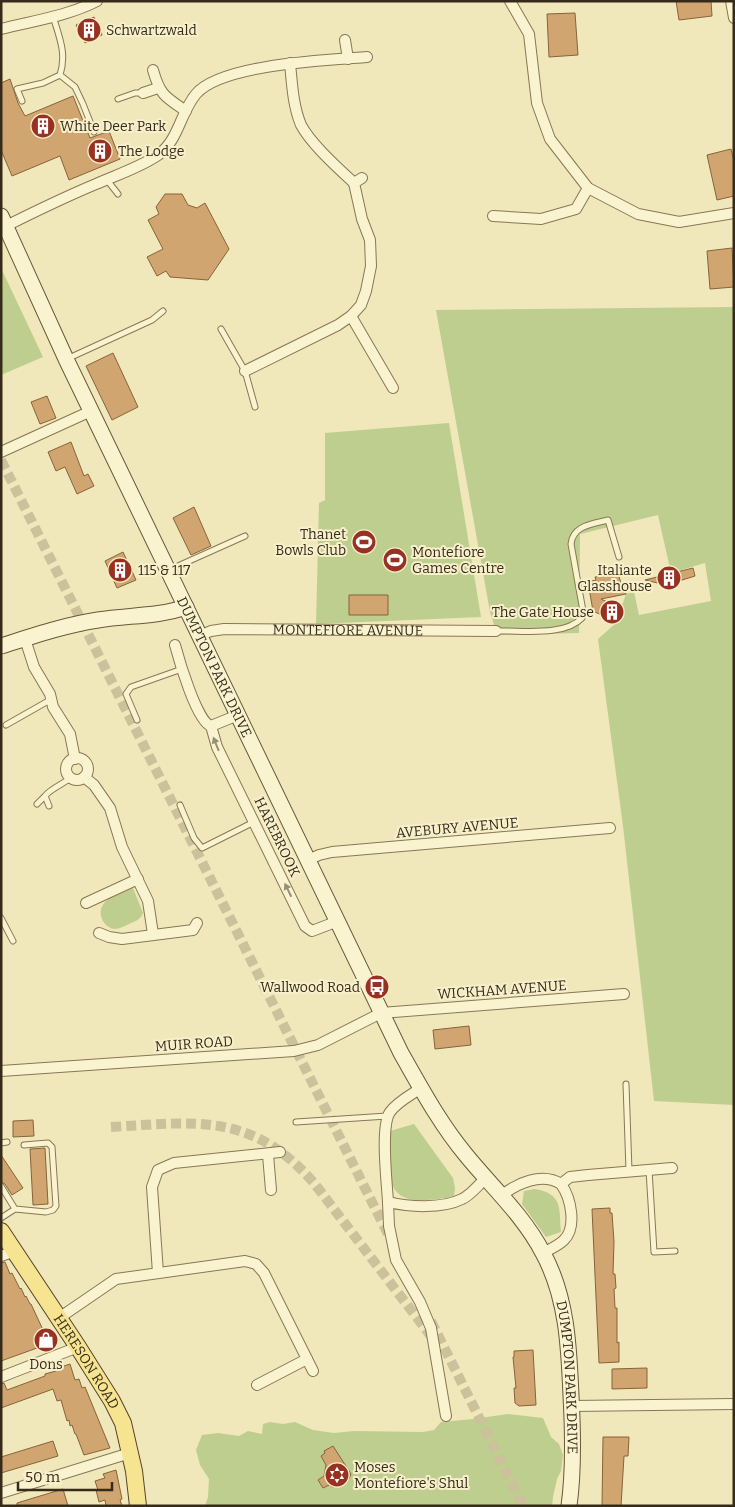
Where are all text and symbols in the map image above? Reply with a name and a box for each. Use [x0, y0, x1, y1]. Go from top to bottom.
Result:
building icon: Schwartzwald [76, 17, 102, 43]
place label: Schwartzwald [106, 22, 197, 39]
building icon: White Deer Park [30, 113, 56, 139]
place label: White Deer Park [60, 118, 166, 135]
building icon: The Lodge [87, 138, 113, 164]
place label: The Lodge [118, 143, 184, 160]
place label: Thanet Bowls Club [275, 526, 346, 559]
sports icon: Thanet Bowls Club [351, 529, 377, 555]
place label: Montefiore Games Centre [412, 544, 504, 577]
sports icon: Montefiore Games Centre [382, 547, 408, 573]
building icon: 115 & 117 [107, 557, 133, 583]
place label: 115 & 117 [138, 562, 190, 579]
place label: Italiante Glasshouse [577, 562, 652, 595]
building icon: Italiante Glasshouse [656, 565, 682, 591]
street label: DUMPTON PARK DRIVE [173, 594, 256, 740]
building icon: The Gate House [599, 599, 625, 625]
place label: The Gate House [492, 604, 594, 621]
street label: MONTEFIORE AVENUE [272, 621, 423, 639]
one-way arrow [212, 737, 220, 751]
street label: HAREBROOK [250, 794, 304, 880]
street label: AVEBURY AVENUE [395, 814, 519, 842]
one-way arrow [283, 883, 291, 897]
bus stop icon: Wallwood Road [364, 974, 390, 1000]
street label: WICKHAM AVENUE [437, 977, 567, 1003]
place label: Wallwood Road [260, 979, 360, 996]
street label: MUIR ROAD [154, 1033, 234, 1055]
street label: DUMPTON PARK DRIVE [553, 1299, 581, 1454]
street label: HERESON ROAD [50, 1311, 123, 1412]
shop icon: Dons [33, 1327, 59, 1353]
place label: Dons [29, 1356, 63, 1373]
place label: Moses Montefiore's Shul [354, 1459, 468, 1492]
scale bar [18, 1460, 111, 1492]
synagogue icon: Moses Montefiore's Shul [324, 1462, 350, 1488]
text: 50 m [25, 1468, 61, 1486]

